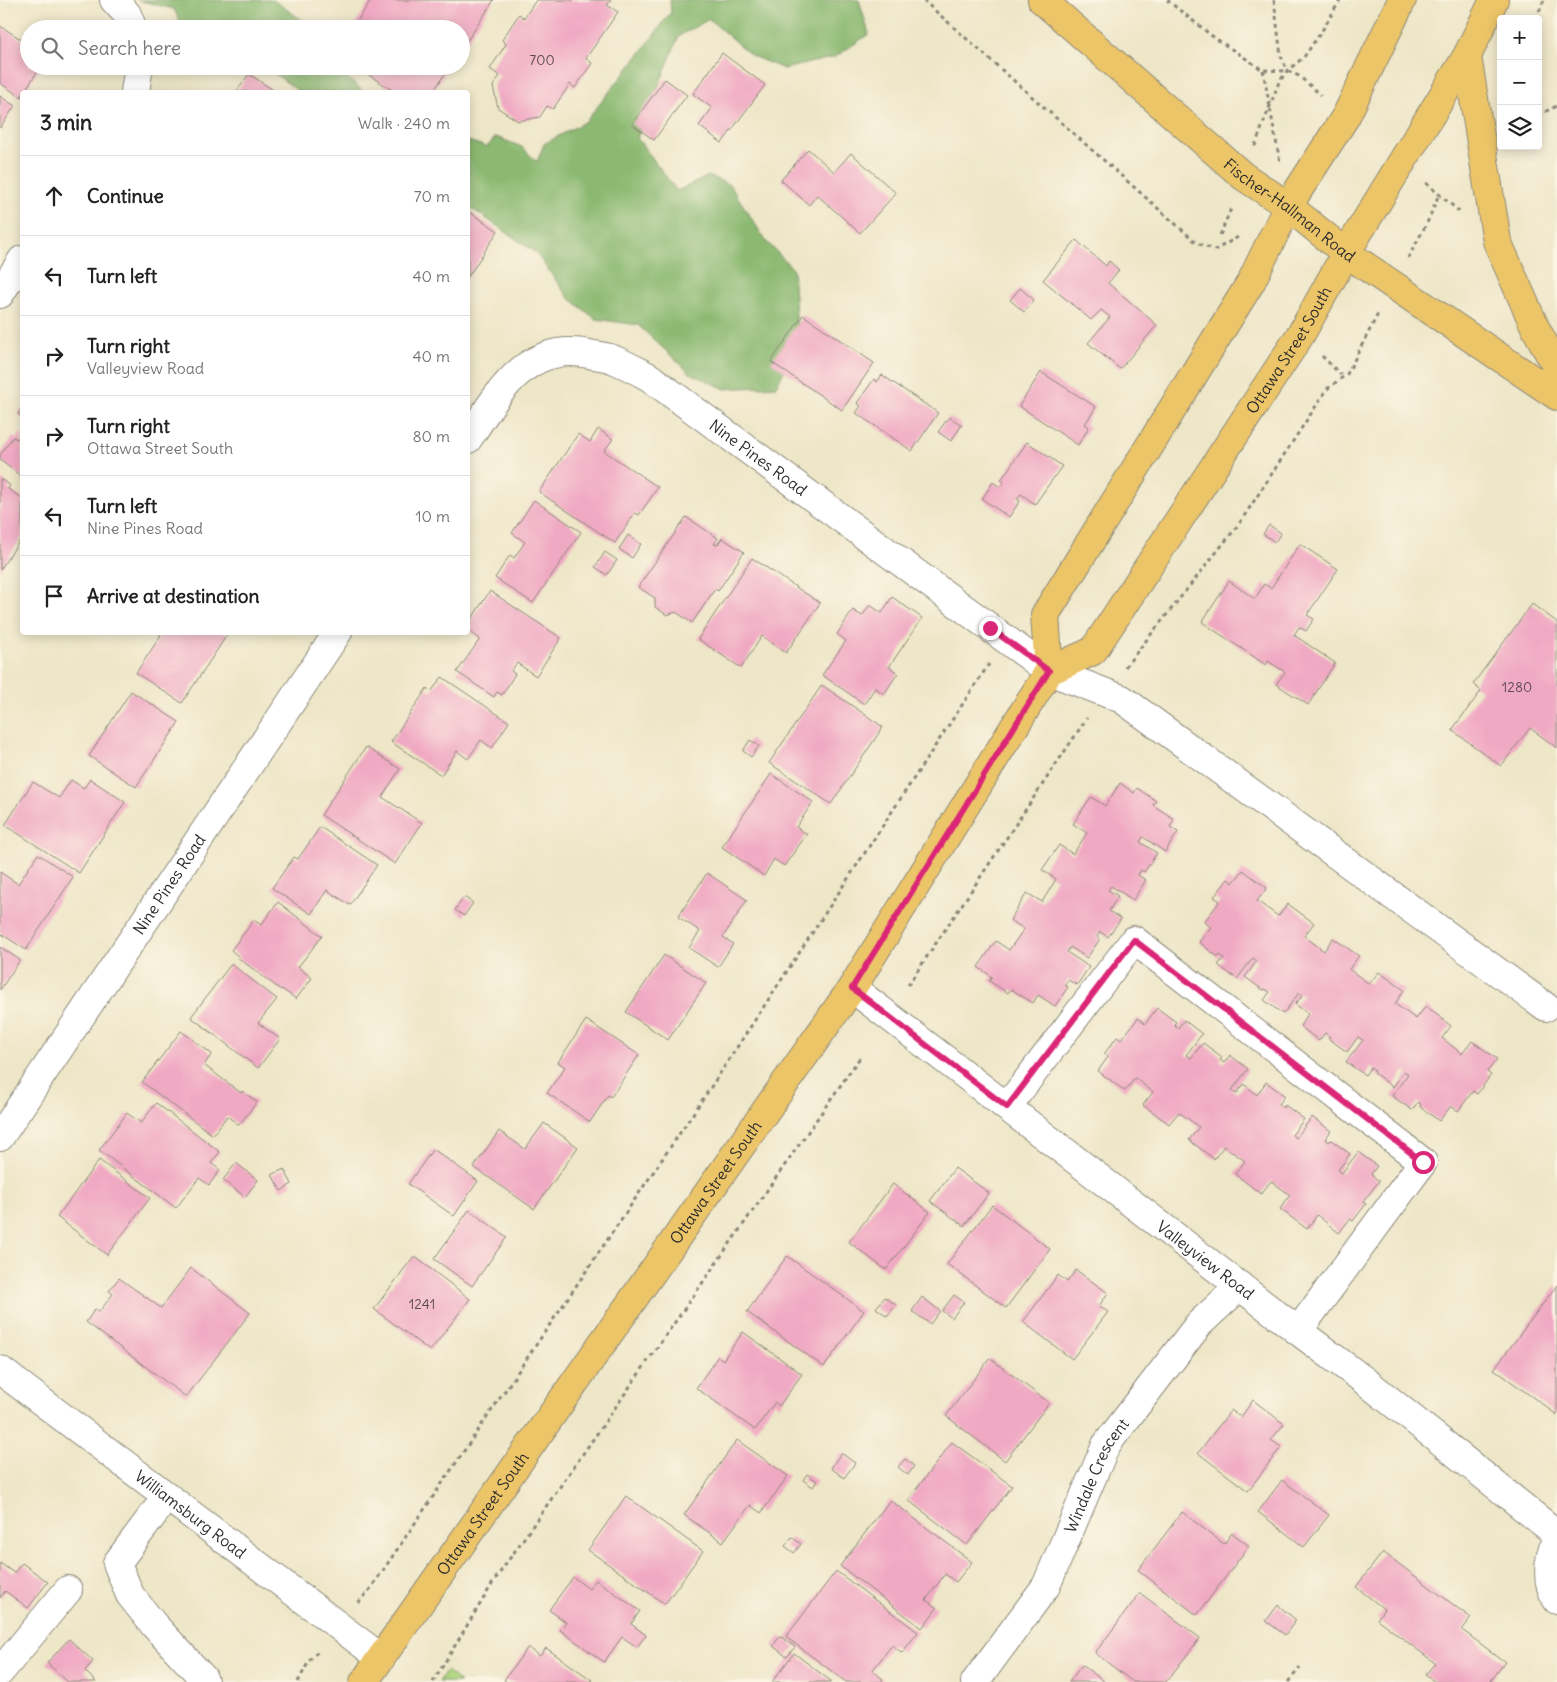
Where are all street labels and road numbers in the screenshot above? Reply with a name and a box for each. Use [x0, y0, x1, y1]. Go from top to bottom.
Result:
street label: Fischer-Hallman Road [1220, 154, 1359, 266]
street label: Ottawa Street South [1241, 283, 1336, 417]
street label: Nine Pines Road [706, 415, 811, 500]
street label: Nine Pines Road [129, 831, 210, 938]
street label: Ottawa Street South [665, 1117, 766, 1248]
street label: Valleyview Road [1153, 1216, 1258, 1304]
street label: Windale Crescent [1060, 1414, 1133, 1536]
street label: Ottawa Street South [432, 1448, 533, 1579]
street label: Williamsburg Road [131, 1466, 250, 1563]

